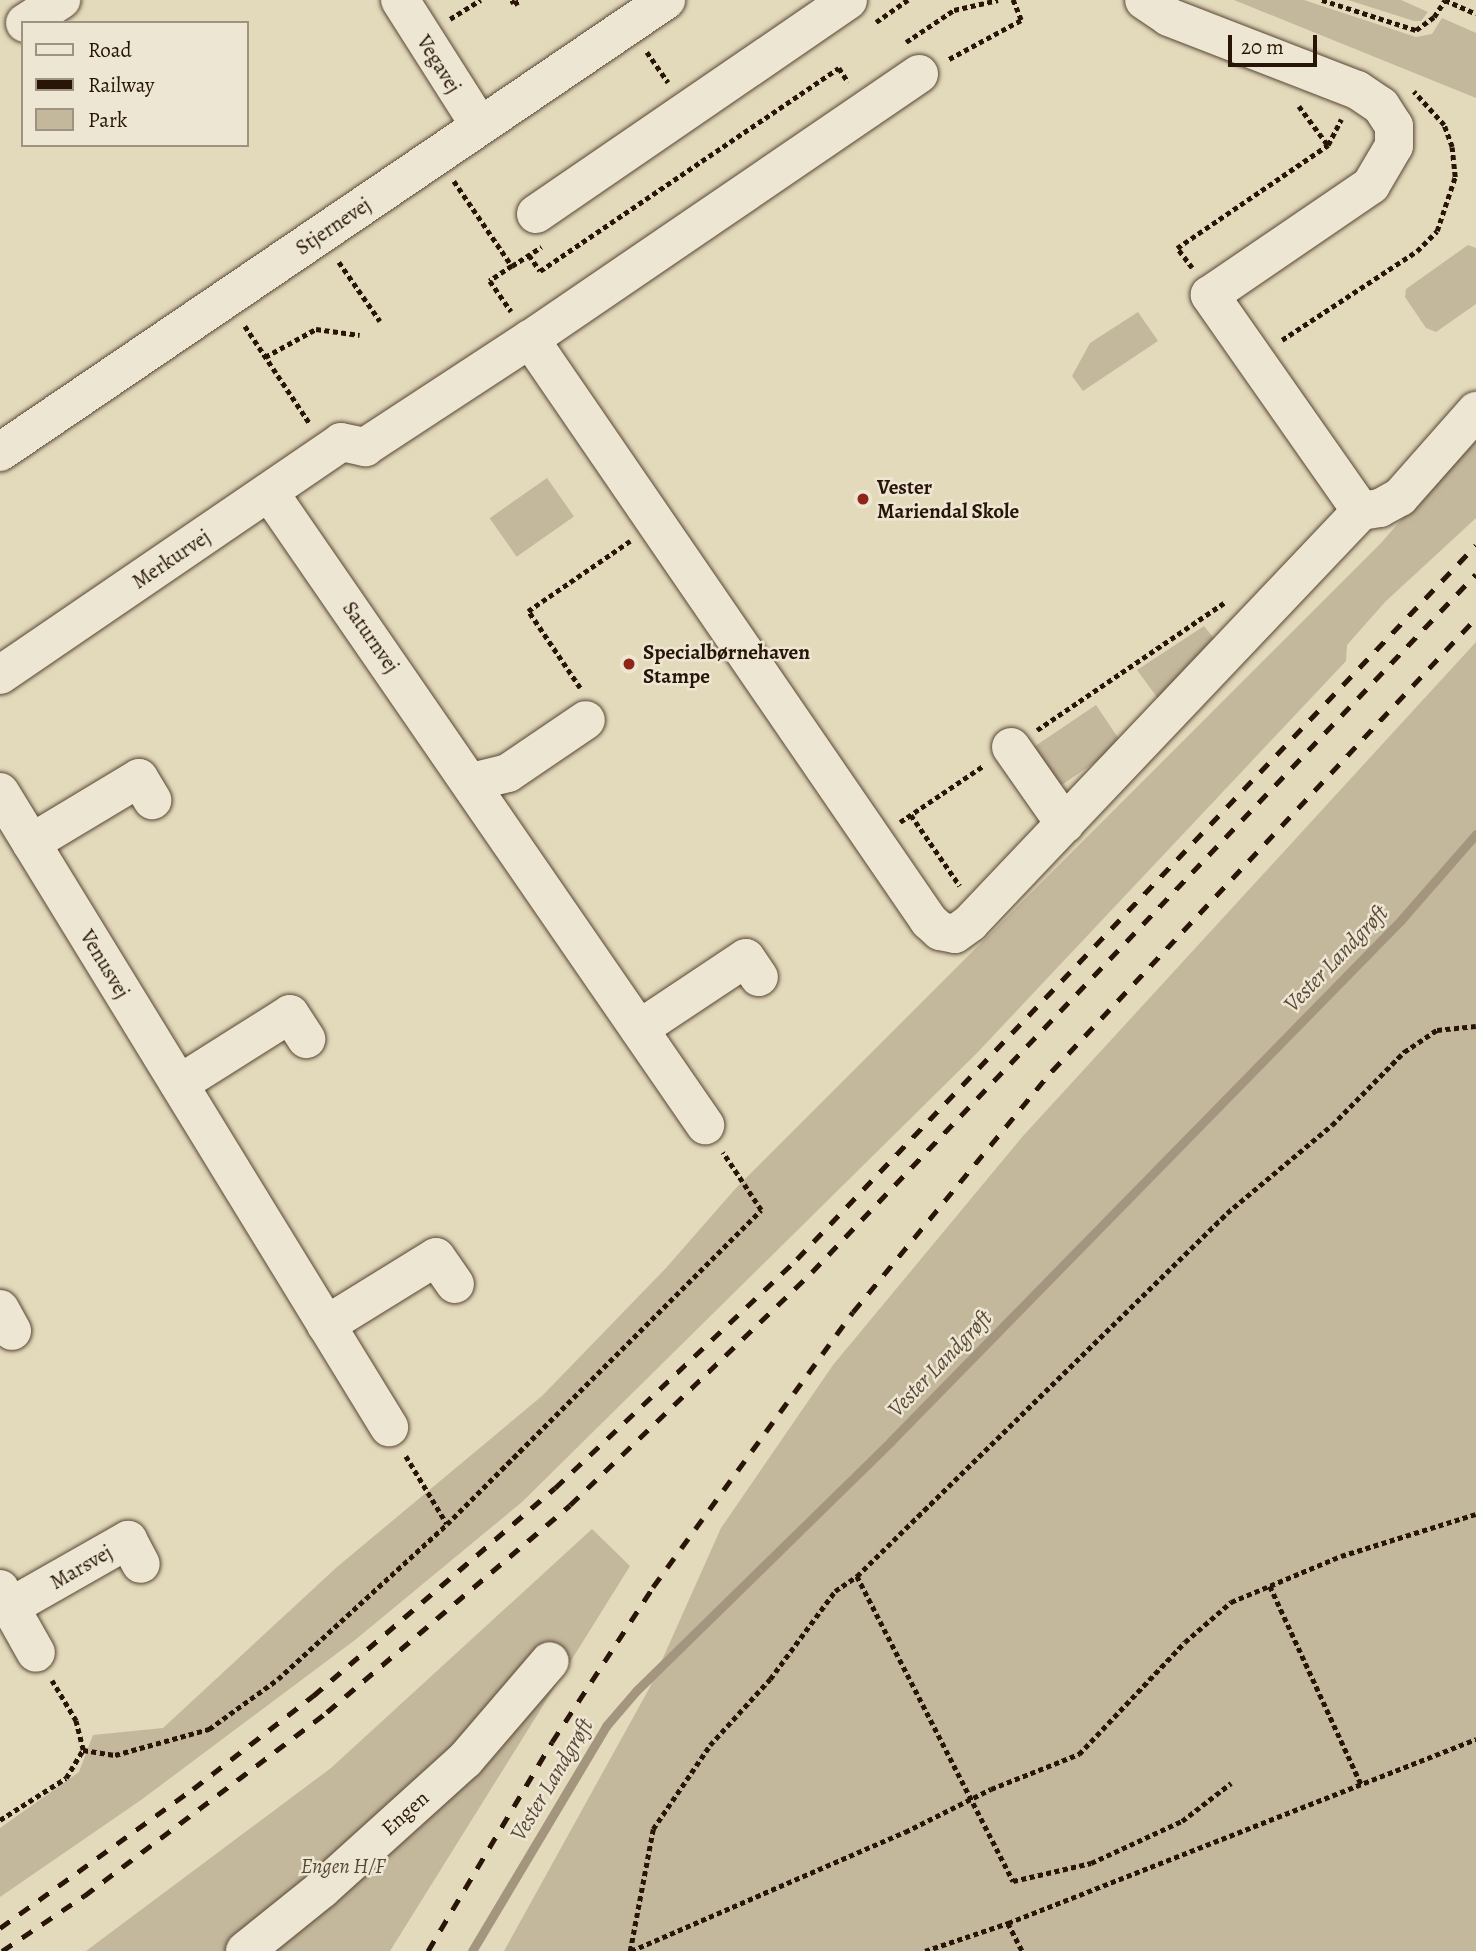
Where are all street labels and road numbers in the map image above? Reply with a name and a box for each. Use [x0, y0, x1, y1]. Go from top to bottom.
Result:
street label: Vegavej [411, 30, 467, 98]
street label: Stjernevej [291, 192, 375, 260]
street label: Merkurvej [127, 524, 215, 594]
street label: Saturnvej [337, 596, 405, 678]
street label: Venusvej [75, 925, 135, 1003]
street label: Marsvej [45, 1539, 117, 1595]
street label: Engen [376, 1785, 434, 1841]

